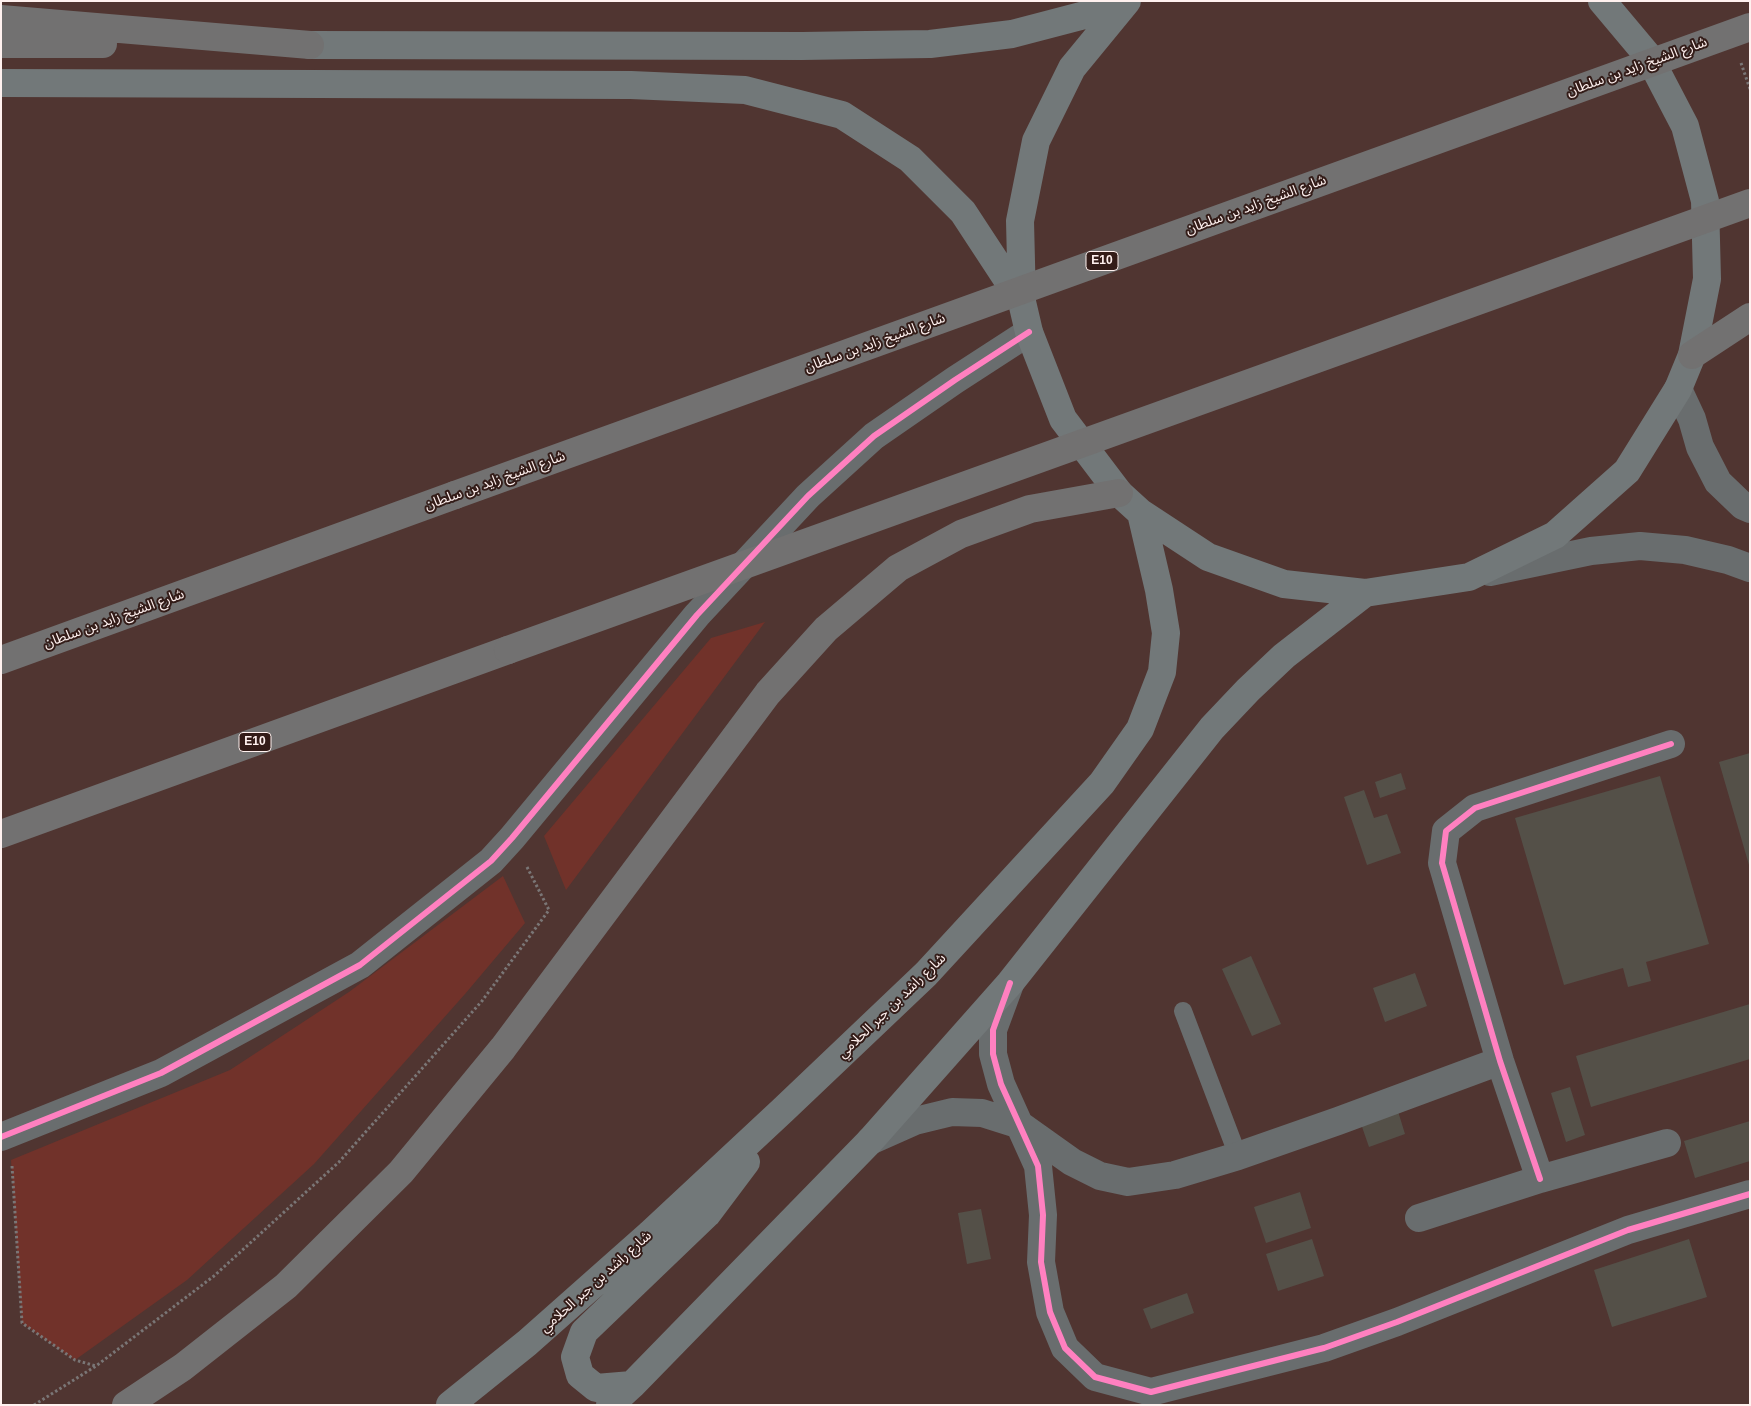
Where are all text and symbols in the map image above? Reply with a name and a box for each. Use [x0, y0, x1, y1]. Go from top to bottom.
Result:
street label: شارع الشيخ زايد بن سلطان [1564, 34, 1710, 100]
street label: شارع الشيخ زايد بن سلطان [1183, 172, 1329, 238]
road number: E10 [1086, 252, 1118, 270]
street label: شارع الشيخ زايد بن سلطان [802, 310, 948, 376]
street label: شارع الشيخ زايد بن سلطان [422, 448, 568, 514]
street label: شارع الشيخ زايد بن سلطان [41, 586, 187, 652]
road number: E10 [239, 732, 271, 752]
street label: شارع راشد بن جبر الحلامي [834, 950, 950, 1062]
street label: شارع راشد بن جبر الحلامي [537, 1228, 655, 1336]

